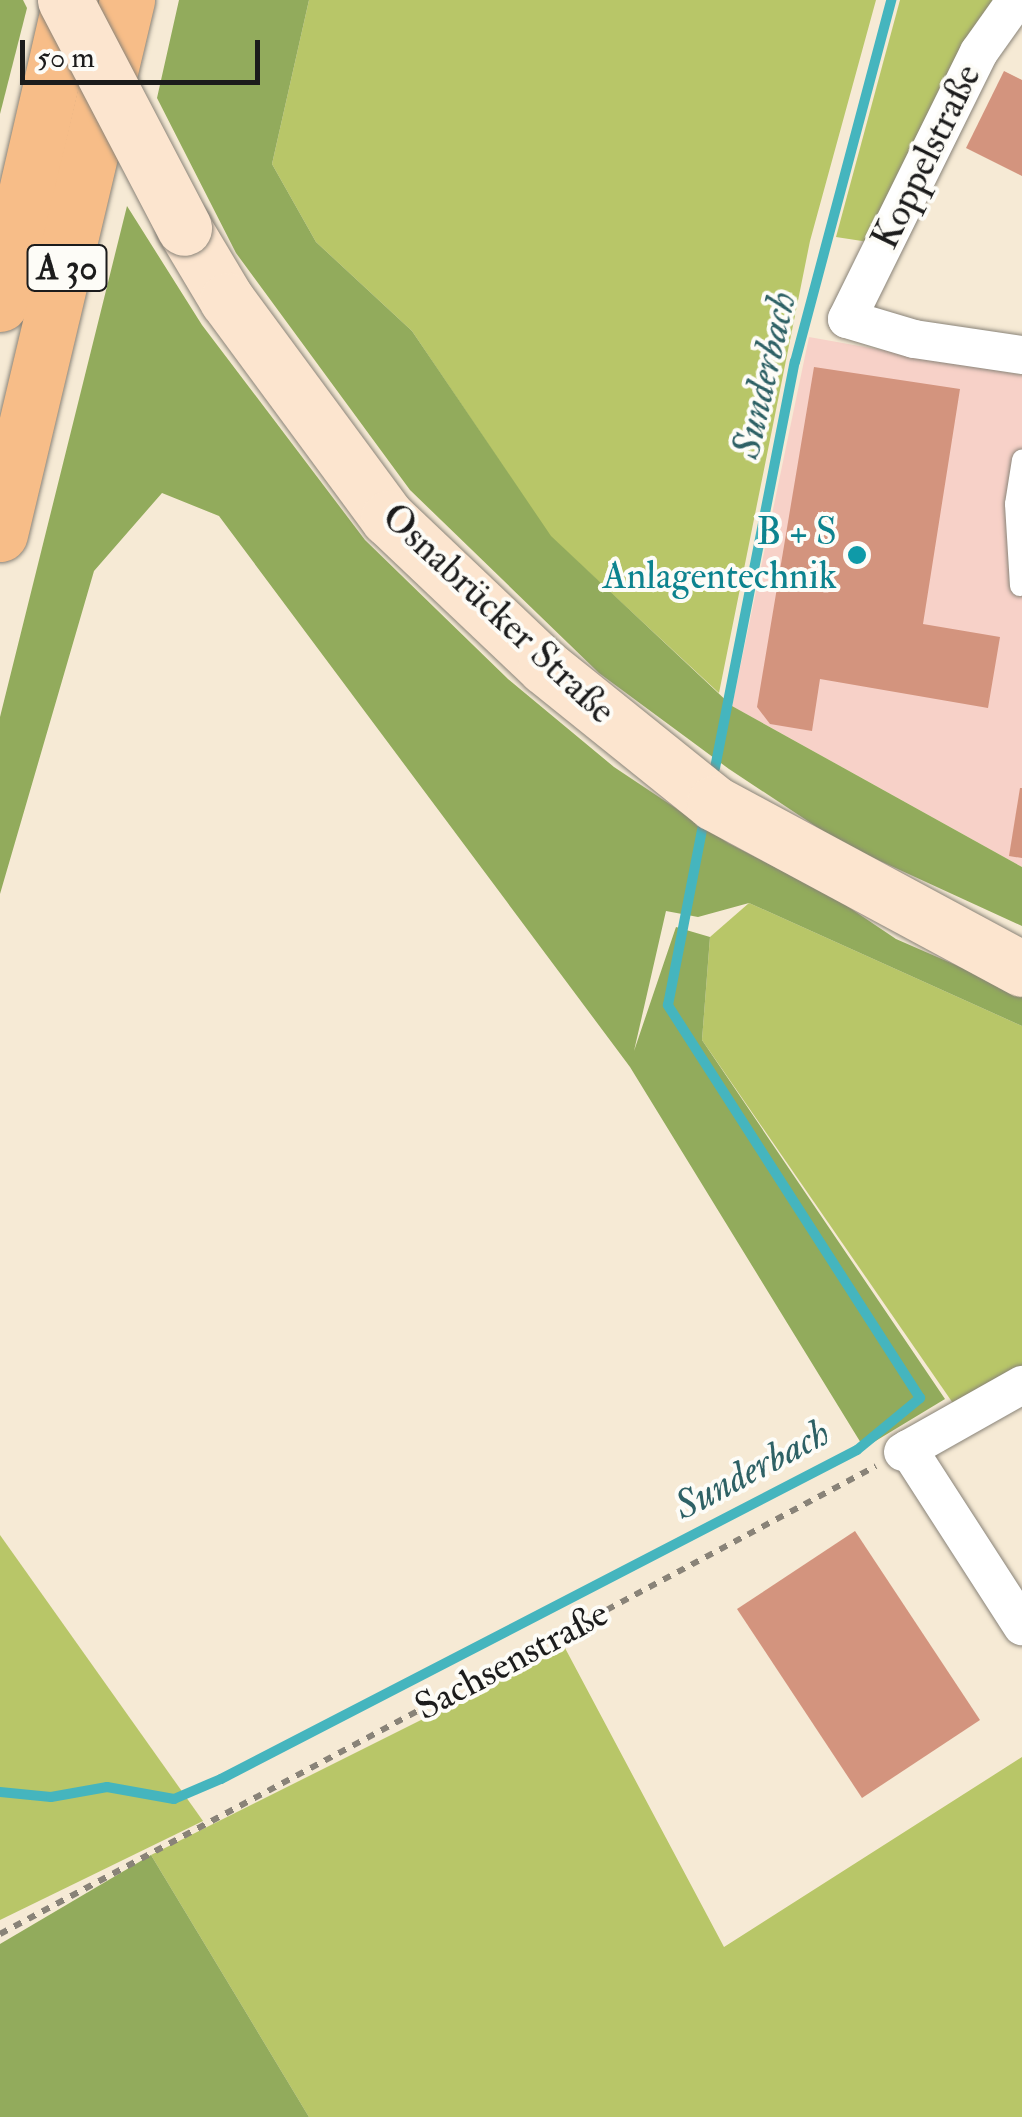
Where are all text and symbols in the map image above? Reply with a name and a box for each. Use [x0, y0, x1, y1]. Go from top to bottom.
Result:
scale bar [25, 20, 265, 82]
text: 50 m [37, 39, 95, 76]
street label: Koppelstraße [863, 57, 991, 257]
road number: A 30 [24, 238, 110, 298]
water label: Sunderbach [723, 287, 807, 463]
street label: Osnabrücker Straße [372, 494, 624, 734]
place label: B + S Anlagentechnik [603, 510, 837, 600]
marker: B + S Anlagentechnik [846, 544, 868, 566]
water label: Sunderbach [666, 1409, 838, 1531]
street label: Sachsenstraße [408, 1591, 616, 1731]

